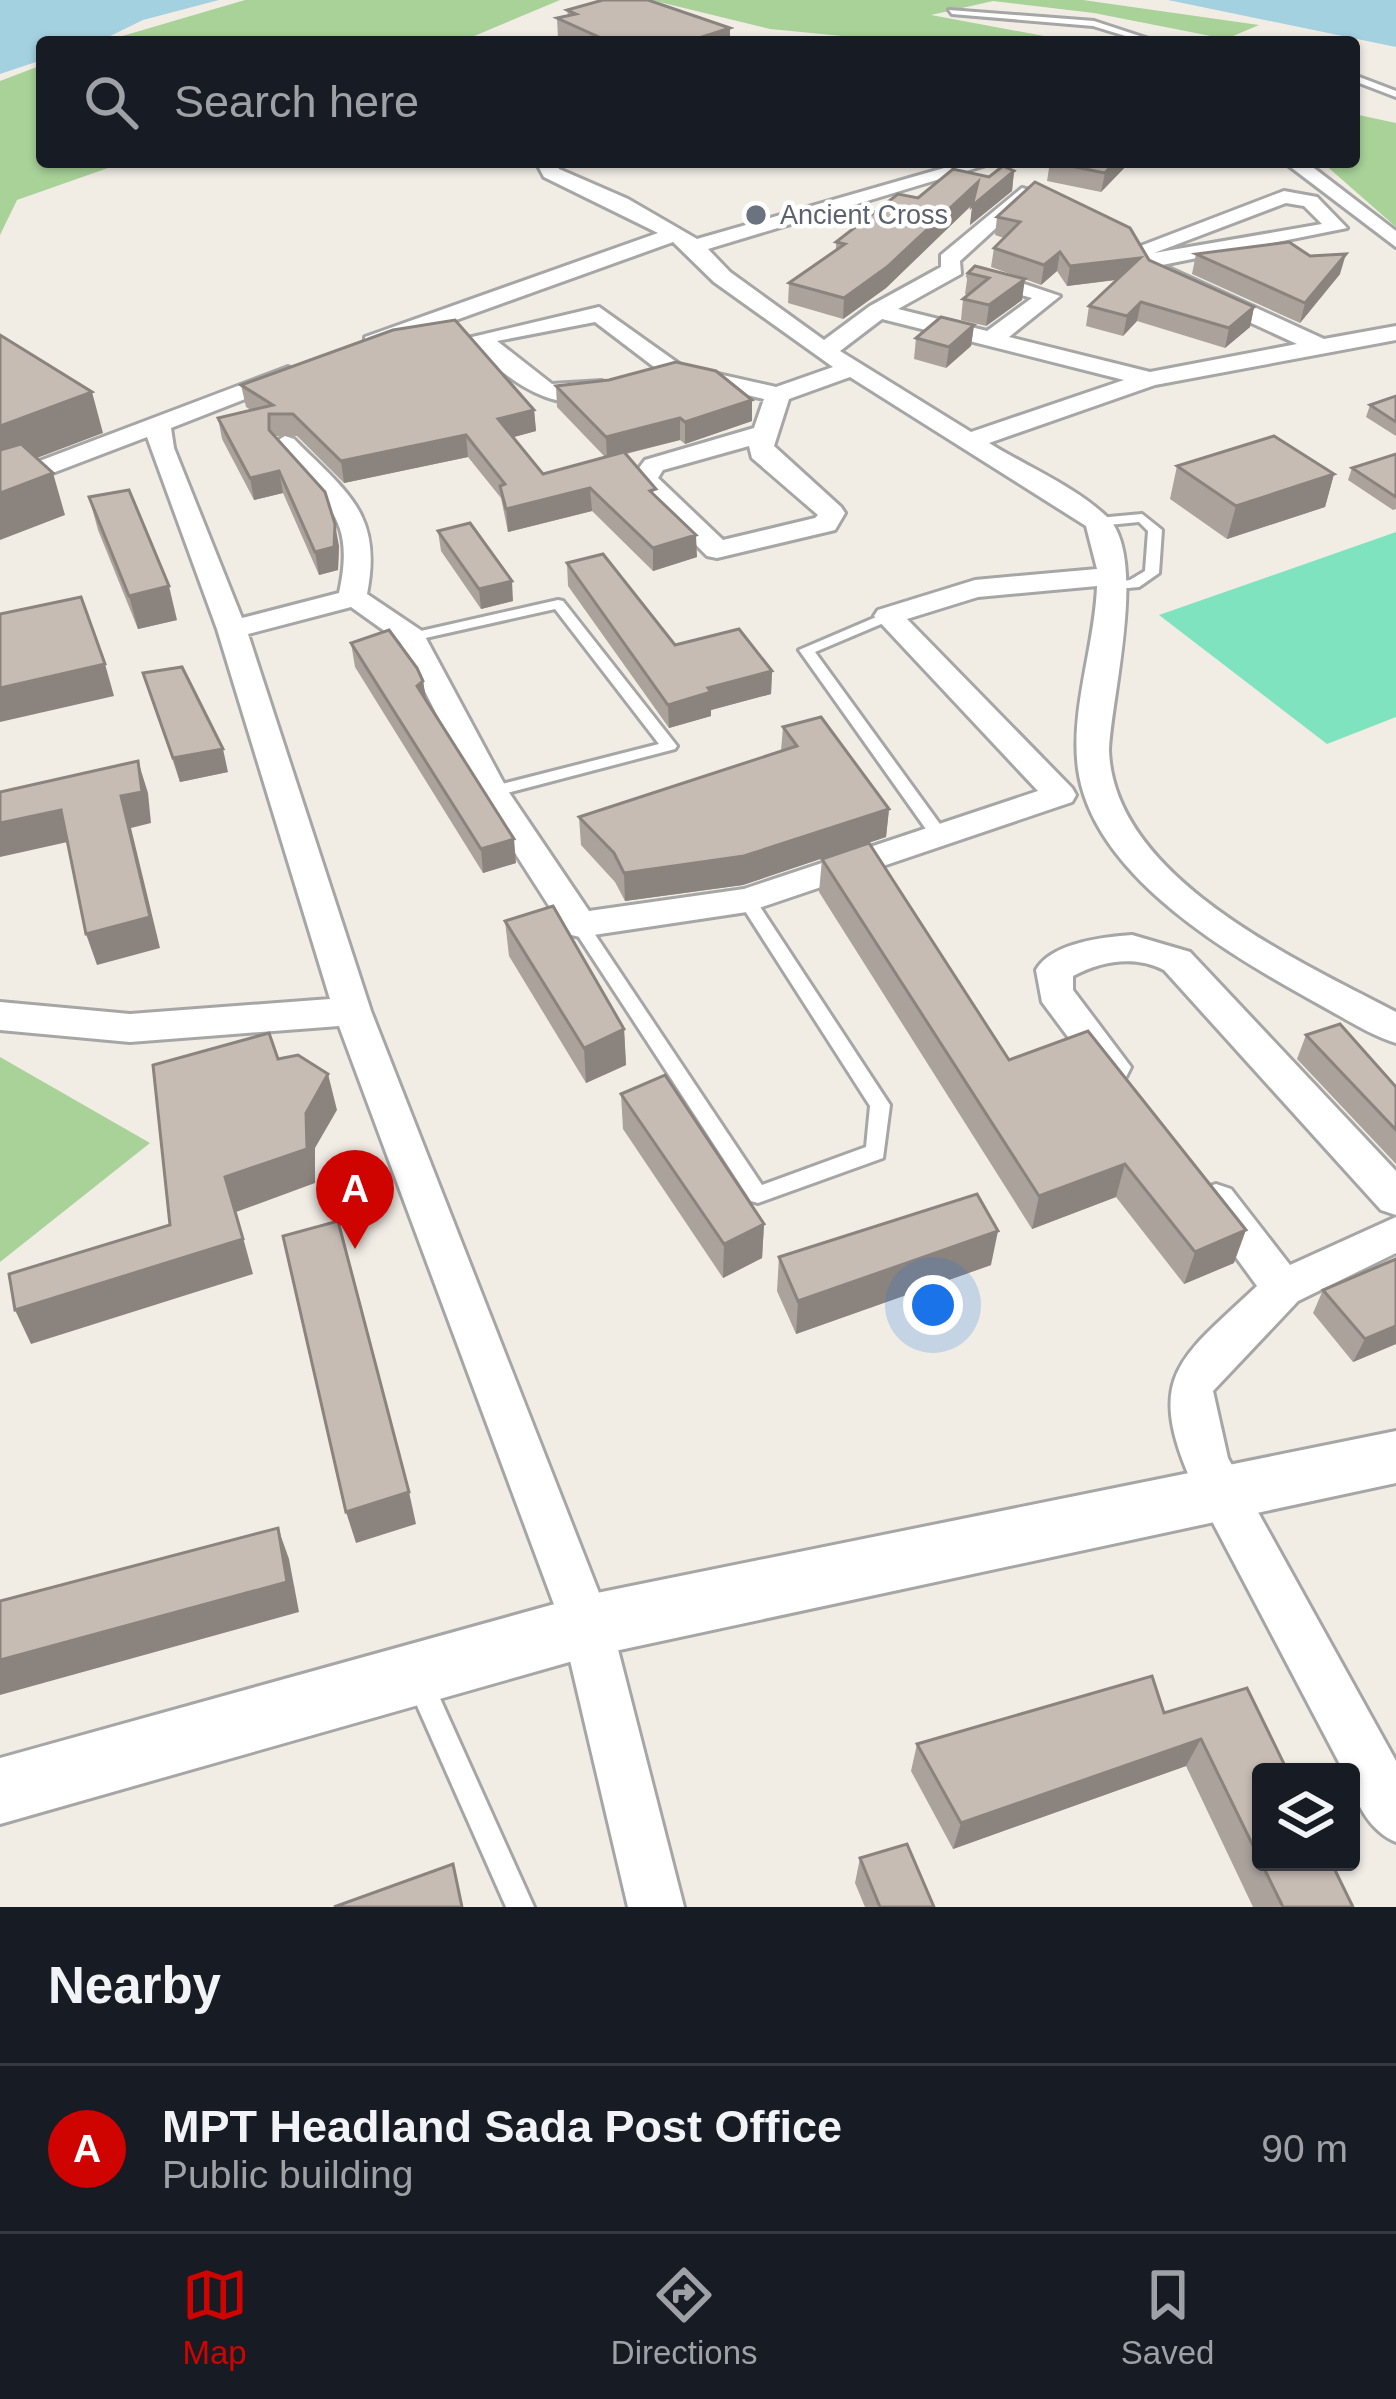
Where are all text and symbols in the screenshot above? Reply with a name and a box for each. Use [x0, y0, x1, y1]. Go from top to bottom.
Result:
search box [36, 36, 1360, 168]
icon: search [78, 69, 144, 135]
text: Search here [174, 76, 419, 127]
place label: Ancient Cross [780, 200, 948, 230]
marker: Ancient Cross [743, 202, 769, 228]
pin: A [316, 1150, 394, 1249]
your location [903, 1275, 963, 1335]
map controls [1252, 1763, 1360, 1871]
button: layers [1252, 1763, 1360, 1871]
text: Nearby [48, 1957, 221, 2014]
text: MPT Headland Sada Post Office [162, 2101, 842, 2152]
text: A [73, 2127, 101, 2170]
text: 90 m [1261, 2127, 1348, 2170]
text: Public building [162, 2153, 414, 2196]
tab: Map [182, 2262, 248, 2372]
tab: Directions [611, 2262, 758, 2372]
tab: Saved [1121, 2262, 1214, 2372]

